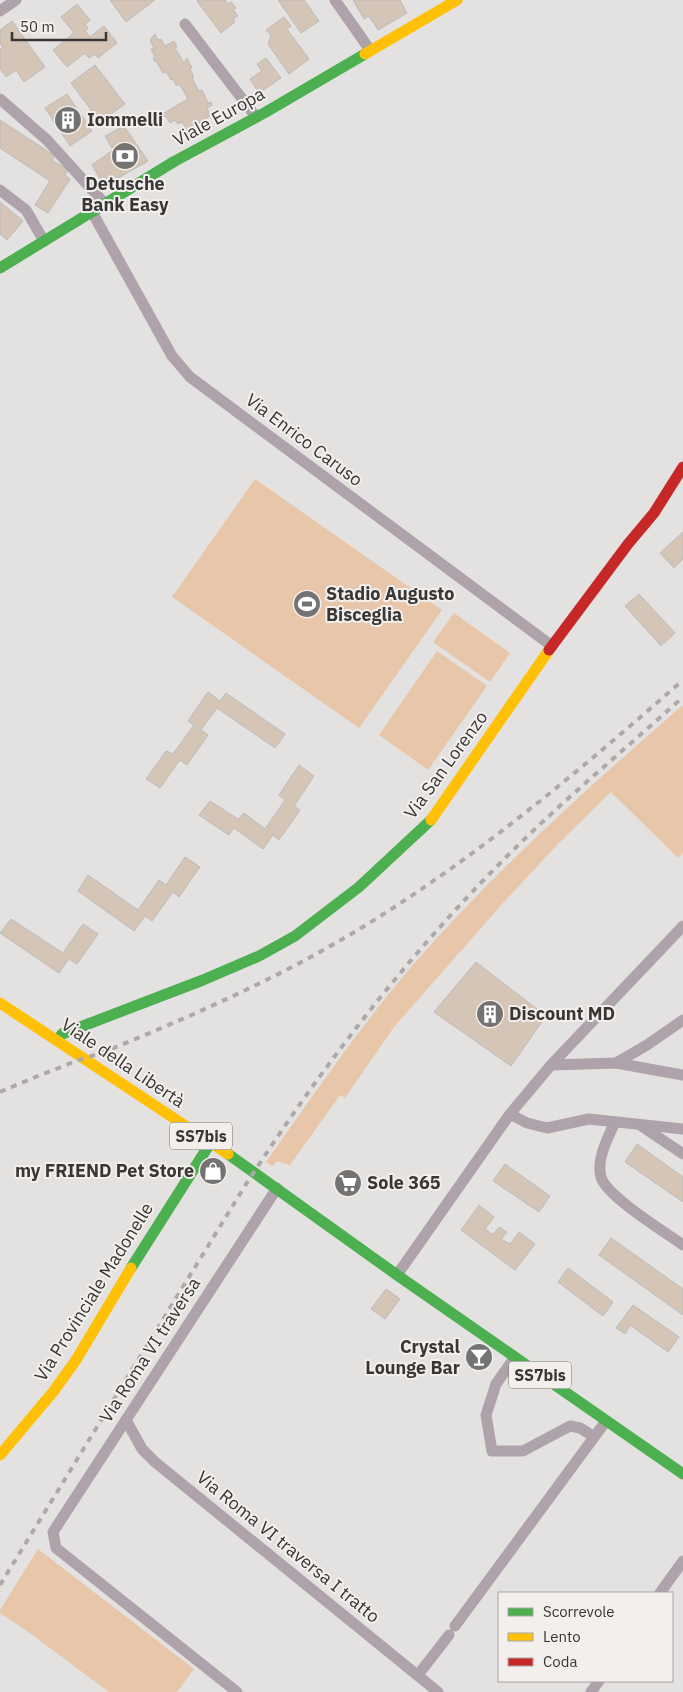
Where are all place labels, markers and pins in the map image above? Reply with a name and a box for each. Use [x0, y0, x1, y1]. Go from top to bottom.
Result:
building icon: Iommelli [53, 105, 83, 135]
place label: Iommelli [87, 108, 163, 131]
bank icon: Detusche Bank Easy [110, 141, 140, 171]
place label: Detusche Bank Easy [81, 172, 169, 216]
place label: Stadio Augusto Bisceglia [326, 582, 454, 626]
sports icon: Stadio Augusto Bisceglia [292, 589, 322, 619]
building icon: Discount MD [475, 999, 505, 1029]
place label: Discount MD [509, 1002, 615, 1025]
shop icon: my FRIEND Pet Store [198, 1156, 228, 1186]
place label: my FRIEND Pet Store [15, 1159, 194, 1182]
supermarket icon: Sole 365 [333, 1168, 363, 1198]
place label: Sole 365 [367, 1171, 441, 1194]
place label: Crystal Lounge Bar [365, 1335, 461, 1379]
bar icon: Crystal Lounge Bar [464, 1342, 494, 1372]

